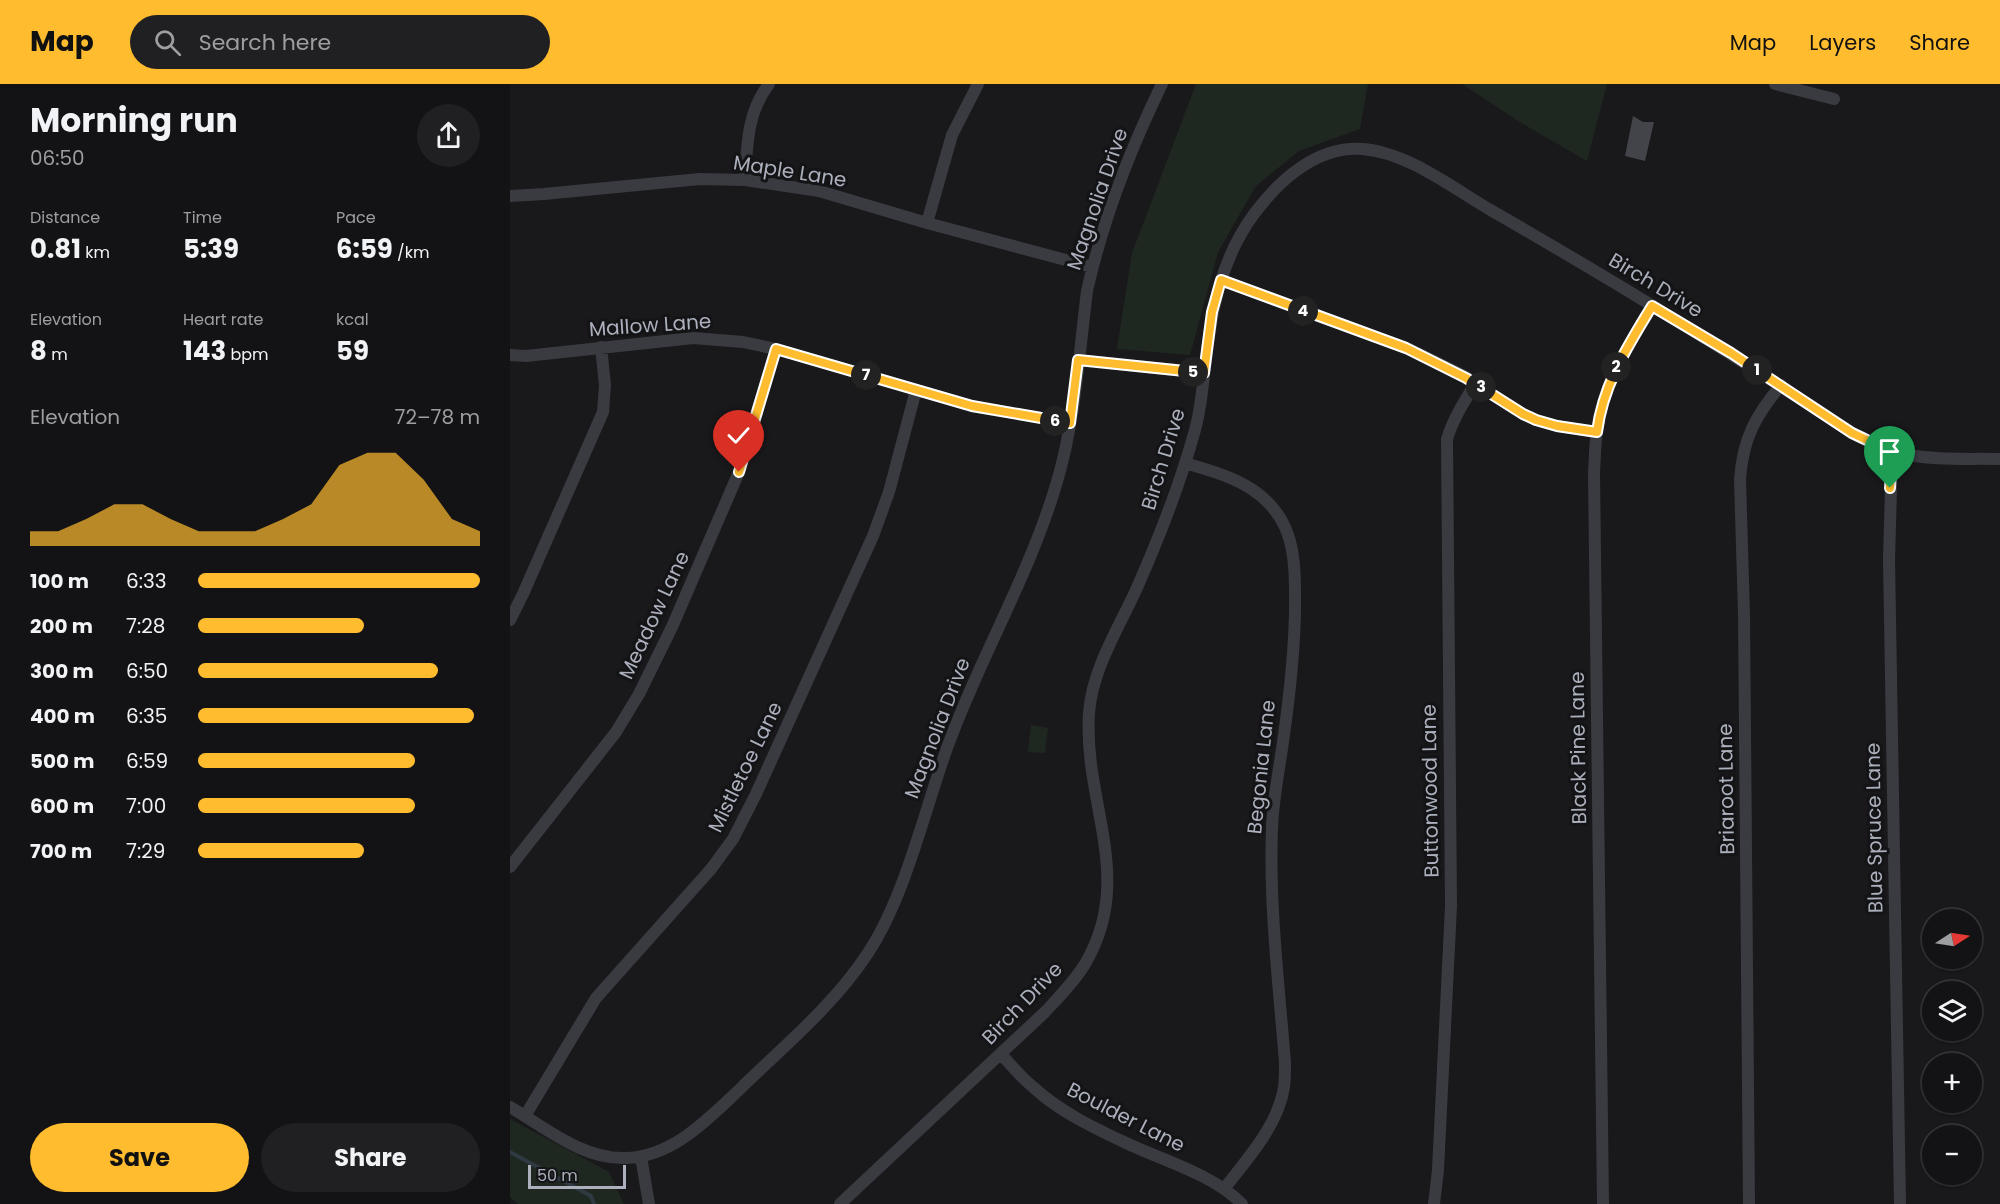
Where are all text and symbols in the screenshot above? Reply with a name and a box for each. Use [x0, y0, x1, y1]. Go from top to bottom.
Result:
search box [130, 15, 550, 69]
text: Map [30, 22, 94, 61]
icon: search [151, 26, 184, 59]
text: Search here [199, 27, 331, 58]
text: Map [1730, 28, 1776, 57]
text: Layers [1809, 28, 1876, 57]
text: Share [1909, 28, 1970, 57]
text: Morning run [30, 97, 238, 144]
button: share [417, 104, 480, 167]
street label: Magnolia Drive [1060, 124, 1134, 274]
text: 06:50 [30, 144, 85, 172]
street label: Maple Lane [731, 148, 849, 194]
text: Distance [30, 206, 100, 229]
text: Time [183, 206, 222, 229]
text: Pace [336, 206, 376, 229]
text: 0.81 [30, 231, 81, 267]
text: 5:39 [183, 231, 239, 267]
text: 6:59 [336, 231, 393, 267]
text: km [81, 241, 110, 264]
text: /km [393, 241, 429, 264]
street label: Birch Drive [1604, 246, 1708, 324]
pin: 4 [1288, 296, 1318, 326]
text: 4 [1298, 299, 1308, 322]
street label: Mallow Lane [588, 307, 712, 343]
text: Elevation [30, 308, 102, 331]
text: Heart rate [183, 308, 263, 331]
text: kcal [336, 308, 369, 331]
text: 8 [30, 333, 47, 369]
text: 143 [183, 333, 226, 369]
text: 59 [336, 333, 369, 369]
text: m [47, 343, 68, 366]
text: bpm [226, 343, 269, 366]
pin: 2 [1601, 352, 1631, 382]
text: 2 [1611, 355, 1621, 378]
pin: 1 [1742, 355, 1772, 385]
pin: 5 [1178, 357, 1208, 387]
text: 1 [1754, 358, 1760, 381]
pin: 7 [851, 360, 881, 390]
text: 5 [1188, 360, 1198, 383]
text: 7 [862, 363, 870, 386]
pin: 3 [1466, 372, 1496, 402]
text: 3 [1476, 375, 1486, 398]
text: Elevation [30, 403, 120, 431]
text: 72–78 m [395, 403, 480, 431]
street label: Birch Drive [1134, 405, 1192, 513]
pin: 6 [1040, 406, 1070, 436]
text: 6 [1050, 409, 1060, 432]
pin [713, 410, 764, 472]
icon: check [722, 419, 755, 452]
pin [1864, 426, 1915, 488]
icon: arrive [1873, 435, 1906, 468]
street label: Meadow Lane [612, 546, 696, 684]
text: 100 m [30, 567, 89, 595]
text: 6:33 [126, 567, 167, 595]
text: 200 m [30, 612, 93, 640]
text: 7:28 [126, 612, 165, 640]
street label: Magnolia Drive [897, 654, 977, 802]
text: 300 m [30, 657, 94, 685]
text: 6:50 [126, 657, 168, 685]
street label: Black Pine Lane [1563, 671, 1593, 825]
street label: Mistletoe Lane [701, 697, 789, 837]
street label: Begonia Lane [1240, 698, 1282, 836]
text: 400 m [30, 702, 95, 730]
text: 6:35 [126, 702, 167, 730]
street label: Buttonwood Lane [1414, 704, 1446, 878]
street label: Briaroot Lane [1711, 723, 1741, 855]
street label: Blue Spruce Lane [1859, 743, 1889, 913]
text: 500 m [30, 747, 95, 775]
text: 6:59 [126, 747, 168, 775]
text: 600 m [30, 792, 94, 820]
text: 7:00 [126, 792, 166, 820]
text: 700 m [30, 837, 92, 865]
text: 7:29 [126, 837, 165, 865]
north arrow [1922, 909, 1982, 969]
map controls [1922, 909, 1982, 1185]
street label: Birch Drive [975, 955, 1069, 1051]
button: layers [1922, 981, 1982, 1041]
button: + [1922, 1053, 1982, 1113]
street label: Boulder Lane [1062, 1075, 1190, 1159]
button: Save [30, 1123, 249, 1192]
button: Share [261, 1123, 480, 1192]
button: − [1922, 1125, 1982, 1185]
scale bar [528, 1162, 626, 1190]
text: 50 m [537, 1164, 578, 1187]

